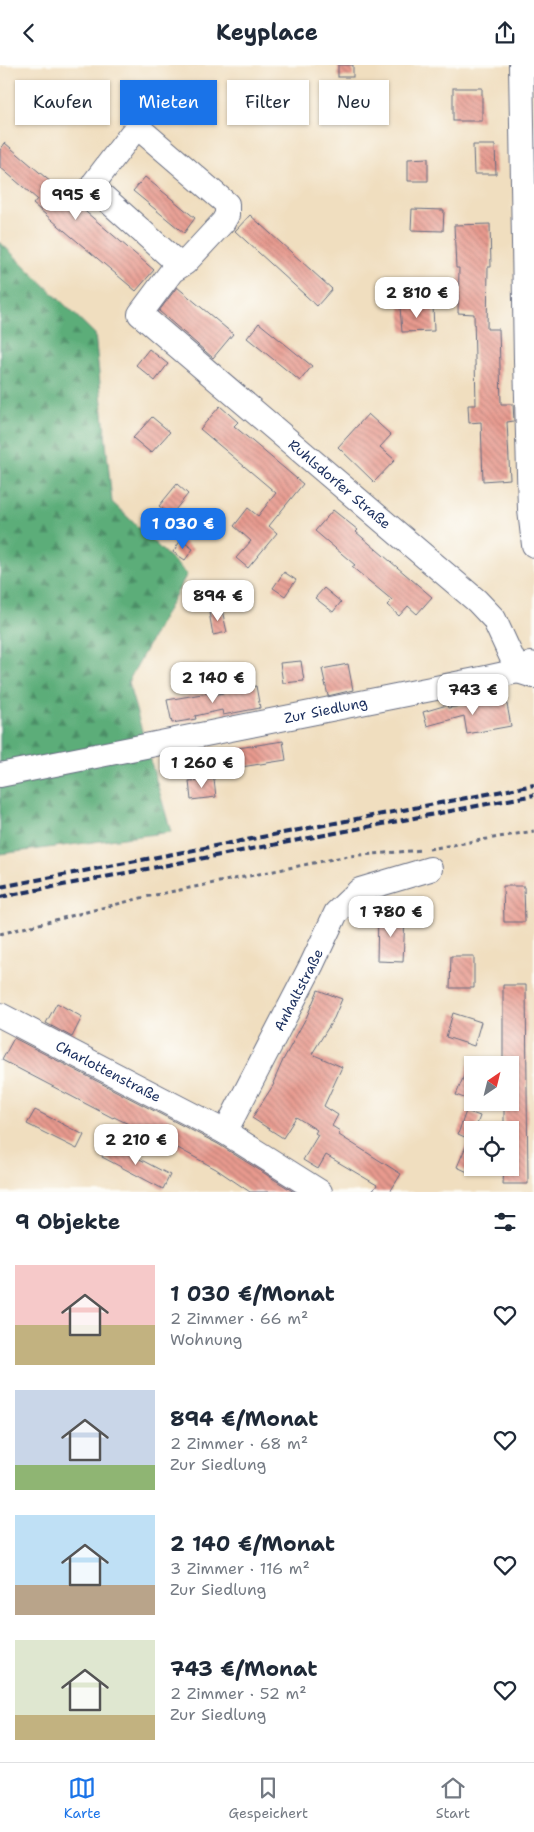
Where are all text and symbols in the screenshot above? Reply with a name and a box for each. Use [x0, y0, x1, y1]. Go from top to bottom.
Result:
text: Keyplace [216, 18, 318, 47]
icon: back [15, 19, 43, 47]
icon: share [491, 19, 519, 47]
chip: Kaufen [15, 80, 110, 125]
chip: Mieten [120, 80, 217, 125]
chip: Filter [227, 80, 309, 125]
chip: Neu [319, 80, 389, 125]
pin: 995 € [41, 179, 111, 221]
text: 995 € [52, 184, 100, 205]
pin: 2 810 € [371, 277, 463, 319]
text: 2 810 € [386, 282, 448, 303]
street label: Ruhlsdorfer Straße [285, 435, 395, 533]
pin: 1 030 € [137, 507, 229, 550]
text: 1 030 € [152, 513, 214, 534]
pin: 894 € [183, 579, 253, 622]
text: 894 € [193, 585, 243, 606]
pin: 2 140 € [167, 661, 259, 704]
text: 2 140 € [182, 667, 244, 688]
pin: 743 € [438, 673, 508, 716]
text: 743 € [448, 679, 498, 700]
street label: Zur Siedlung [282, 693, 369, 727]
pin: 1 260 € [156, 747, 248, 789]
text: 1 260 € [171, 752, 233, 773]
pin: 1 780 € [345, 895, 437, 938]
text: 1 780 € [360, 901, 422, 922]
street label: Anhaltstraße [270, 946, 327, 1034]
street label: Charlottenstraße [53, 1037, 164, 1106]
north arrow [464, 1056, 519, 1111]
map controls [464, 1056, 519, 1176]
button: locate [464, 1121, 519, 1176]
pin: 2 210 € [90, 1123, 182, 1166]
text: 2 210 € [105, 1129, 167, 1150]
text: 9 Objekte [15, 1208, 120, 1236]
icon: filters [491, 1208, 519, 1236]
text: 1 030 €/Monat [170, 1280, 335, 1308]
icon: home [55, 1285, 115, 1345]
icon: heart [491, 1301, 519, 1329]
text: 2 Zimmer · 66 m² [170, 1308, 308, 1329]
text: Wohnung [170, 1329, 242, 1350]
text: 894 €/Monat [170, 1405, 318, 1433]
icon: home [55, 1410, 115, 1470]
icon: heart [491, 1426, 519, 1454]
text: 2 Zimmer · 68 m² [170, 1433, 308, 1454]
text: Zur Siedlung [170, 1454, 266, 1475]
text: 2 140 €/Monat [170, 1530, 335, 1558]
icon: home [55, 1535, 115, 1595]
icon: heart [491, 1551, 519, 1579]
text: 3 Zimmer · 116 m² [170, 1558, 310, 1579]
text: Zur Siedlung [170, 1579, 266, 1600]
text: 743 €/Monat [170, 1655, 317, 1683]
icon: home [55, 1660, 115, 1720]
icon: heart [491, 1676, 519, 1704]
text: 2 Zimmer · 52 m² [170, 1683, 307, 1704]
text: Zur Siedlung [170, 1704, 266, 1725]
tab: Karte [64, 1774, 101, 1822]
tab: Gespeichert [229, 1774, 308, 1822]
tab: Start [436, 1774, 470, 1822]

